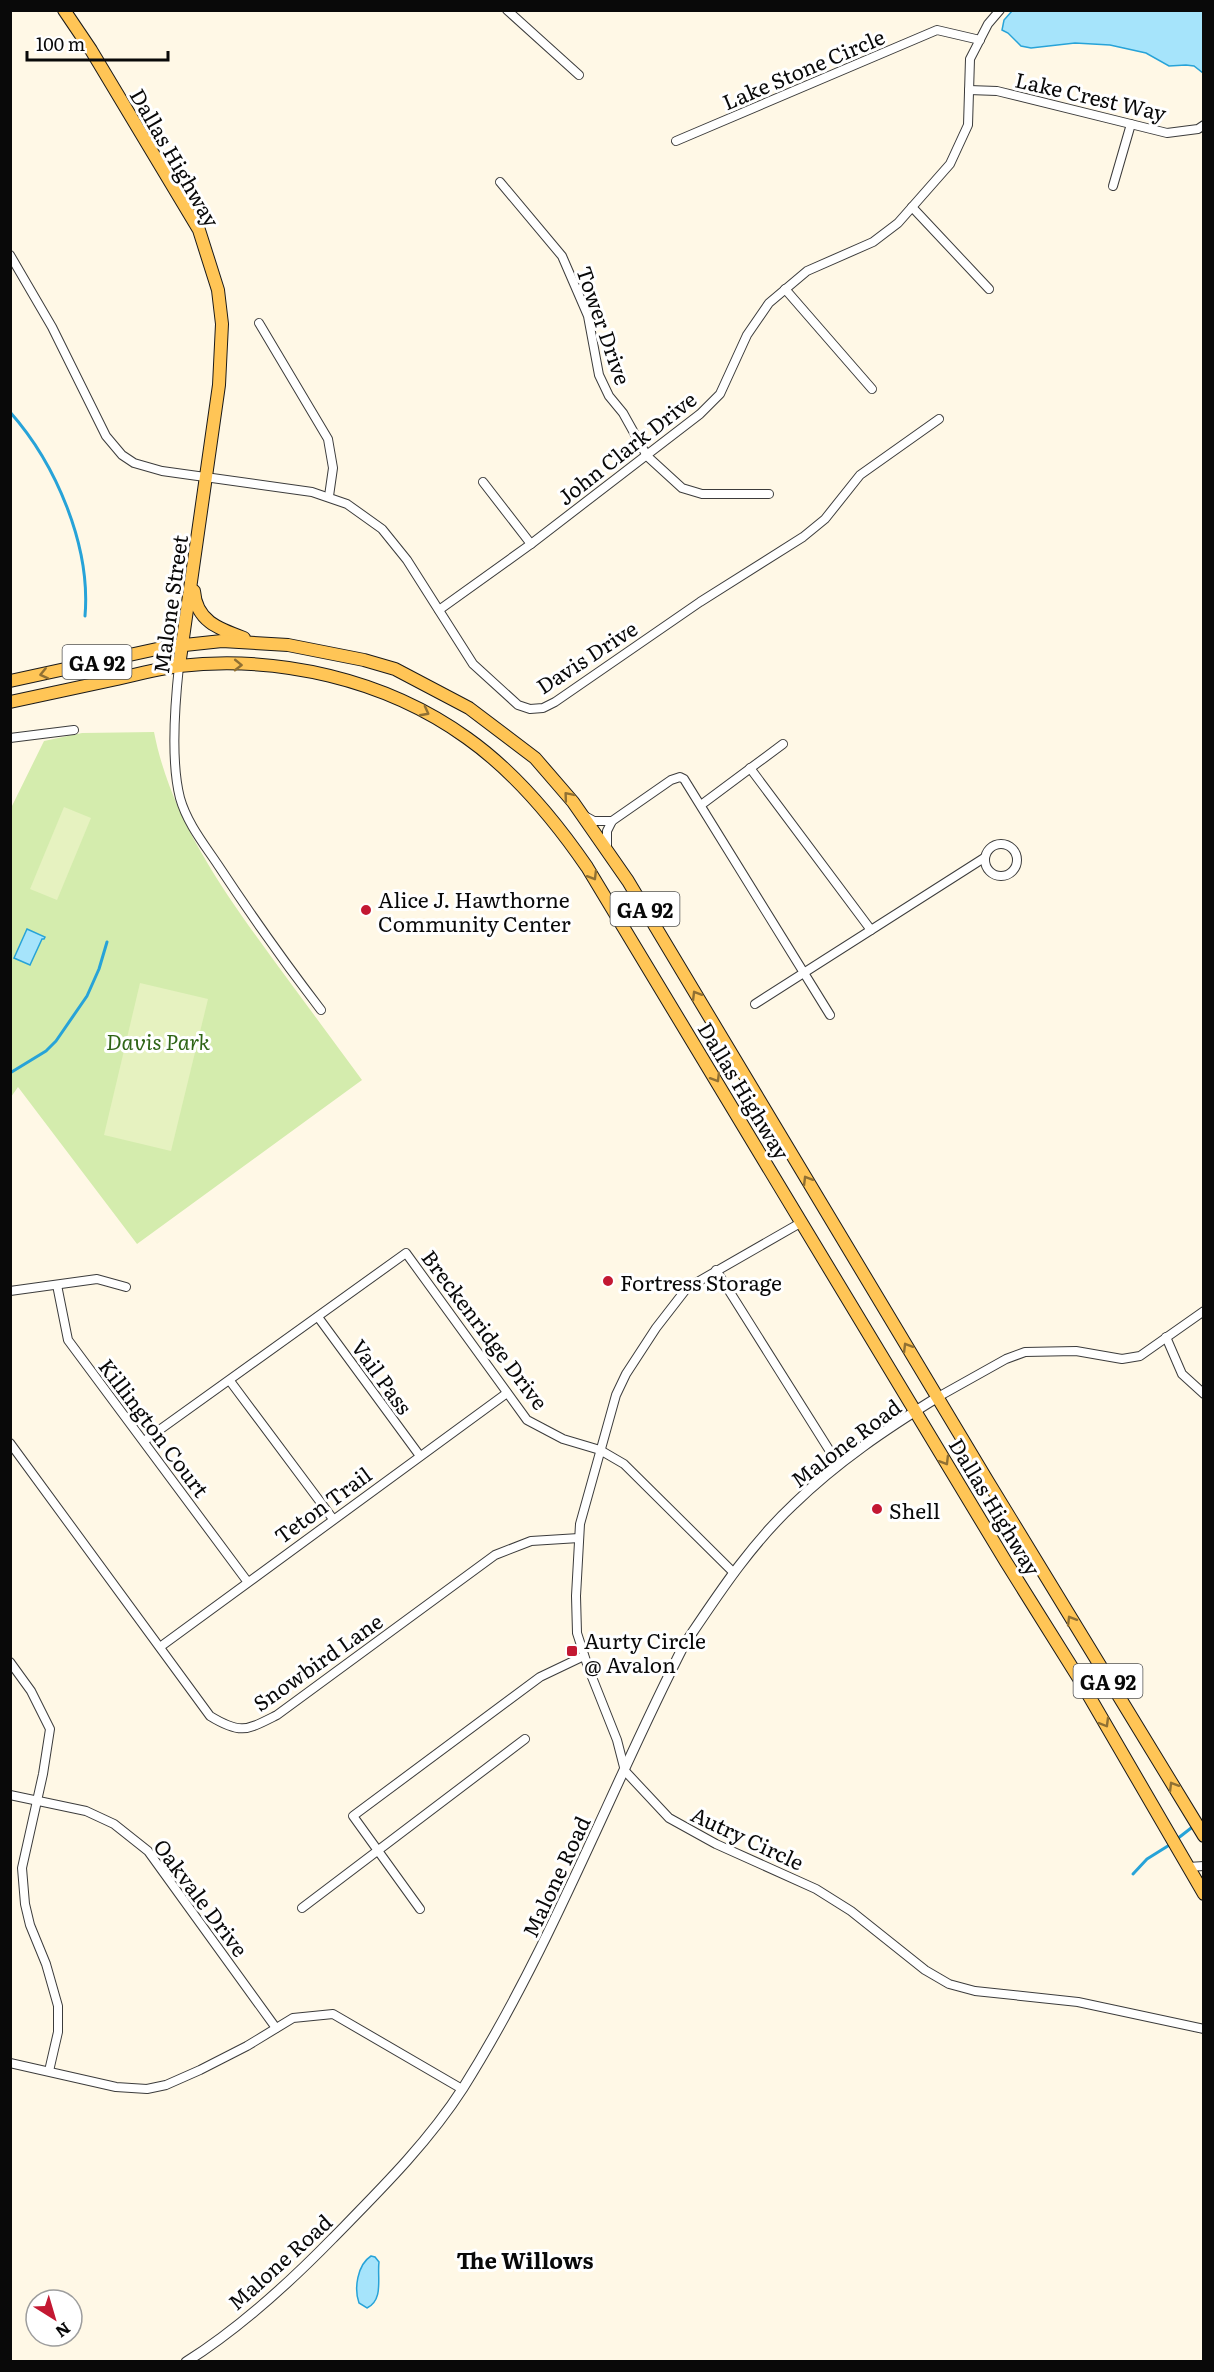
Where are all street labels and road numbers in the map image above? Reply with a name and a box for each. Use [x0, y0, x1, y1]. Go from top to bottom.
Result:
street label: Lake Stone Circle [717, 20, 889, 116]
street label: Lake Crest Way [1012, 63, 1170, 128]
street label: Dallas Highway [124, 82, 229, 233]
street label: Tower Drive [570, 261, 640, 389]
street label: John Clark Drive [550, 383, 702, 511]
street label: Malone Street [144, 532, 194, 675]
street label: Davis Drive [529, 612, 643, 700]
road number: GA 92 [63, 645, 132, 679]
road number: GA 92 [610, 892, 680, 926]
street label: Dallas Highway [692, 1015, 799, 1165]
street label: Breckenridge Drive [416, 1243, 557, 1416]
street label: Vail Pass [345, 1332, 421, 1420]
street label: Killington Court [92, 1351, 218, 1503]
street label: Malone Road [783, 1390, 907, 1494]
street label: Dallas Highway [943, 1431, 1050, 1581]
street label: Teton Trail [267, 1458, 377, 1550]
street label: Snowbird Lane [246, 1605, 388, 1717]
road number: GA 92 [1074, 1664, 1142, 1698]
street label: Autry Circle [687, 1797, 809, 1877]
street label: Malone Road [513, 1810, 597, 1942]
street label: Oakvale Drive [147, 1832, 257, 1963]
street label: Malone Road [220, 2206, 338, 2316]

